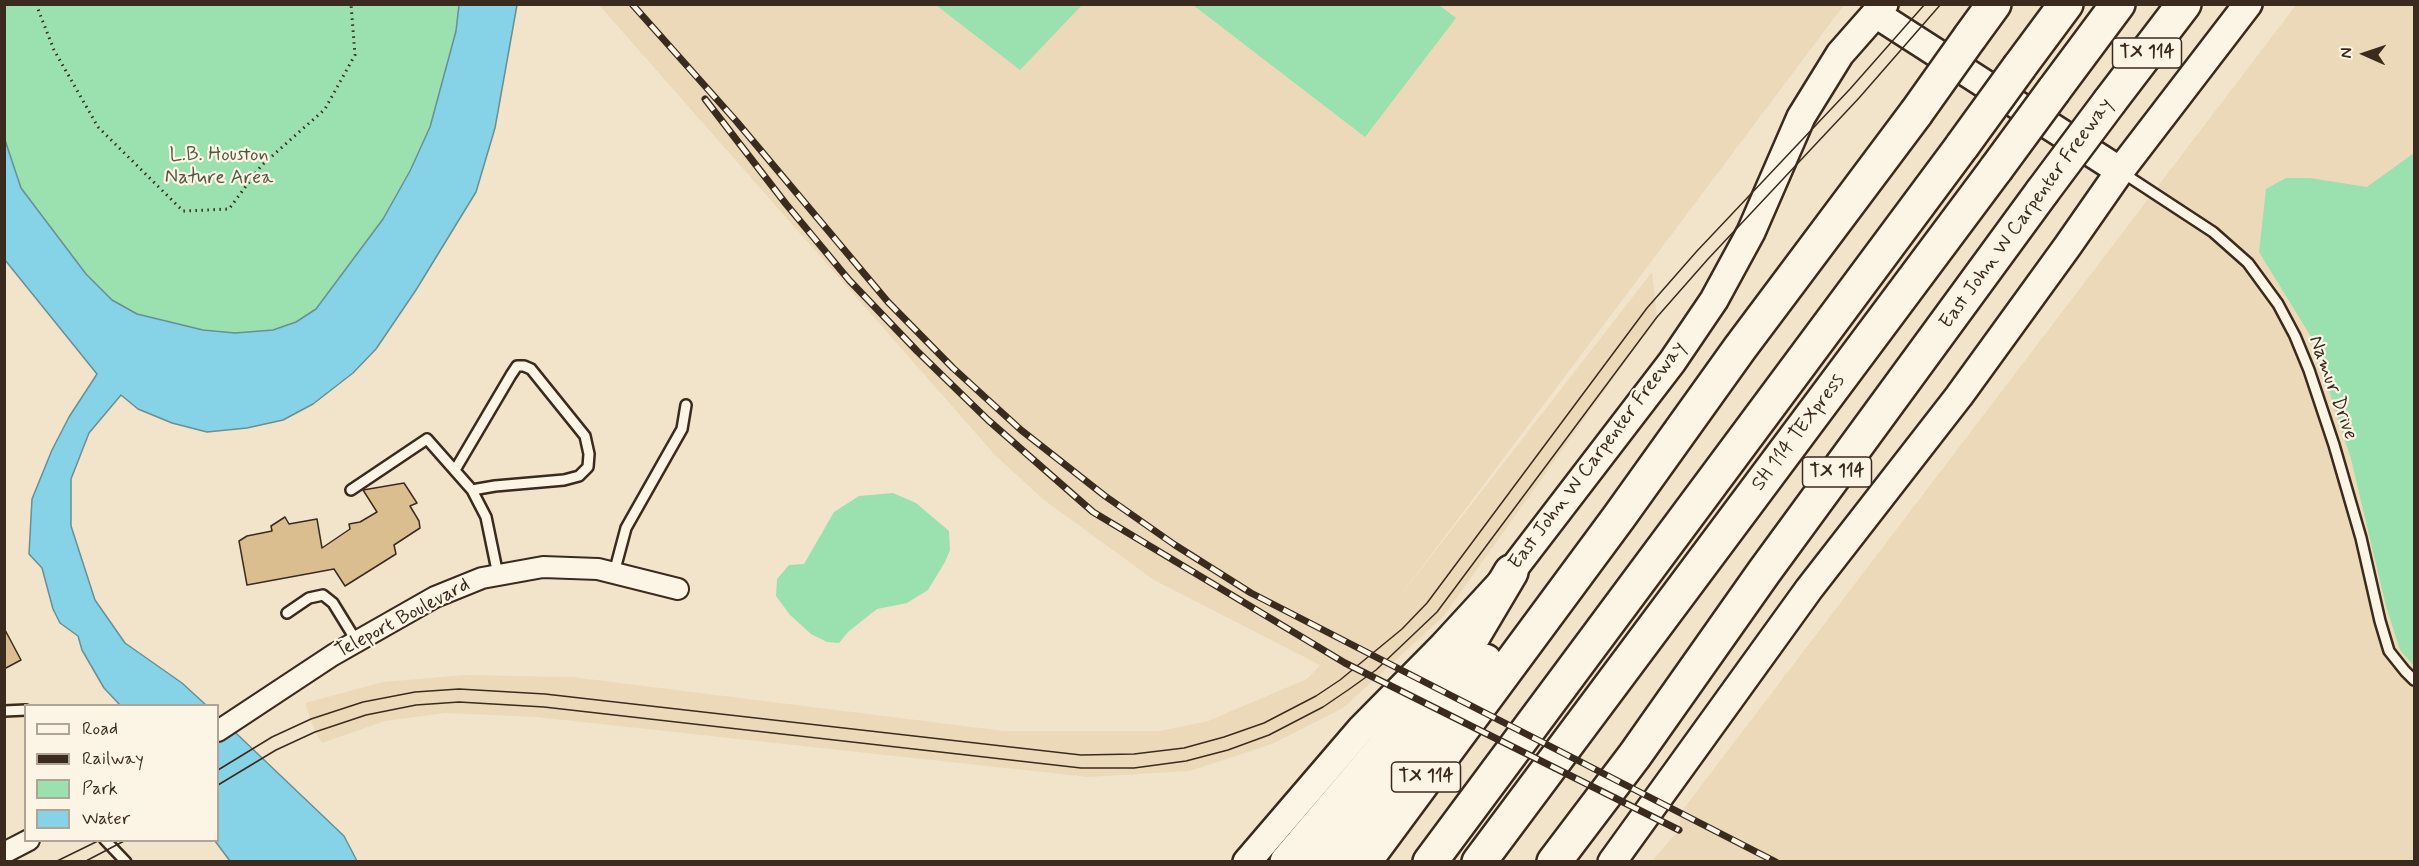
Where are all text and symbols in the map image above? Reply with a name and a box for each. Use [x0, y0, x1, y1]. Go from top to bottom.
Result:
north arrow [2335, 24, 2395, 84]
road number: TX 114 [2112, 38, 2182, 68]
text: N [2336, 47, 2357, 59]
street label: East John W Carpenter Freeway [1935, 94, 2119, 334]
park label: L.B. Houston Nature Area [165, 144, 273, 191]
street label: Namur Drive [2302, 333, 2362, 443]
street label: East John W Carpenter Freeway [1504, 337, 1692, 575]
street label: SH 114 TEXpress [1747, 370, 1851, 496]
road number: TX 114 [1802, 457, 1872, 487]
street label: Teleport Boulevard [332, 574, 474, 664]
legend [24, 704, 219, 842]
text: Road [82, 717, 118, 741]
text: Railway [82, 747, 144, 771]
road number: TX 114 [1392, 762, 1460, 792]
text: Park [82, 777, 118, 801]
text: Water [82, 807, 130, 831]

